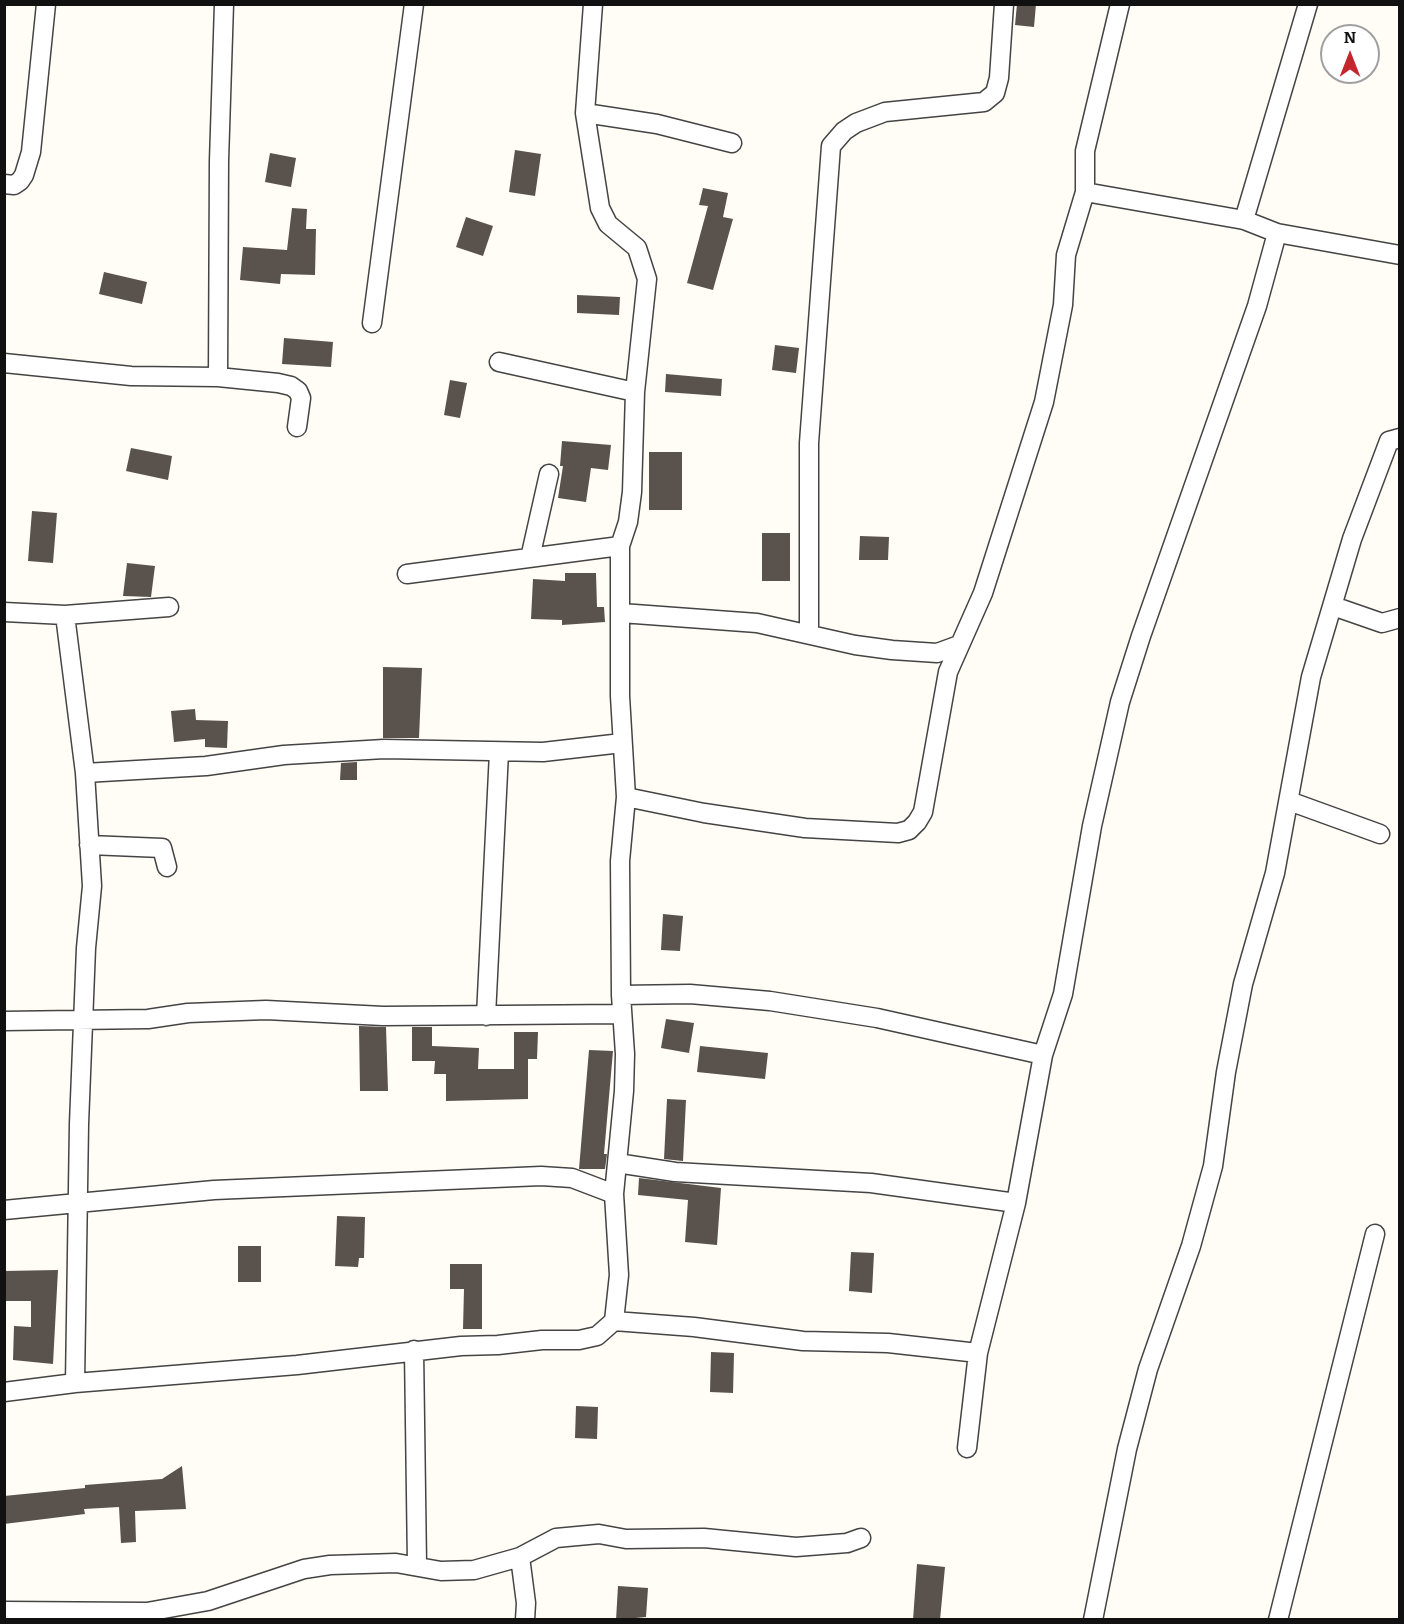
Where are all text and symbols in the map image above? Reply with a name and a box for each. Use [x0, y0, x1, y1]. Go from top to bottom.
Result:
north arrow [1320, 24, 1380, 84]
text: N [1344, 28, 1356, 47]

